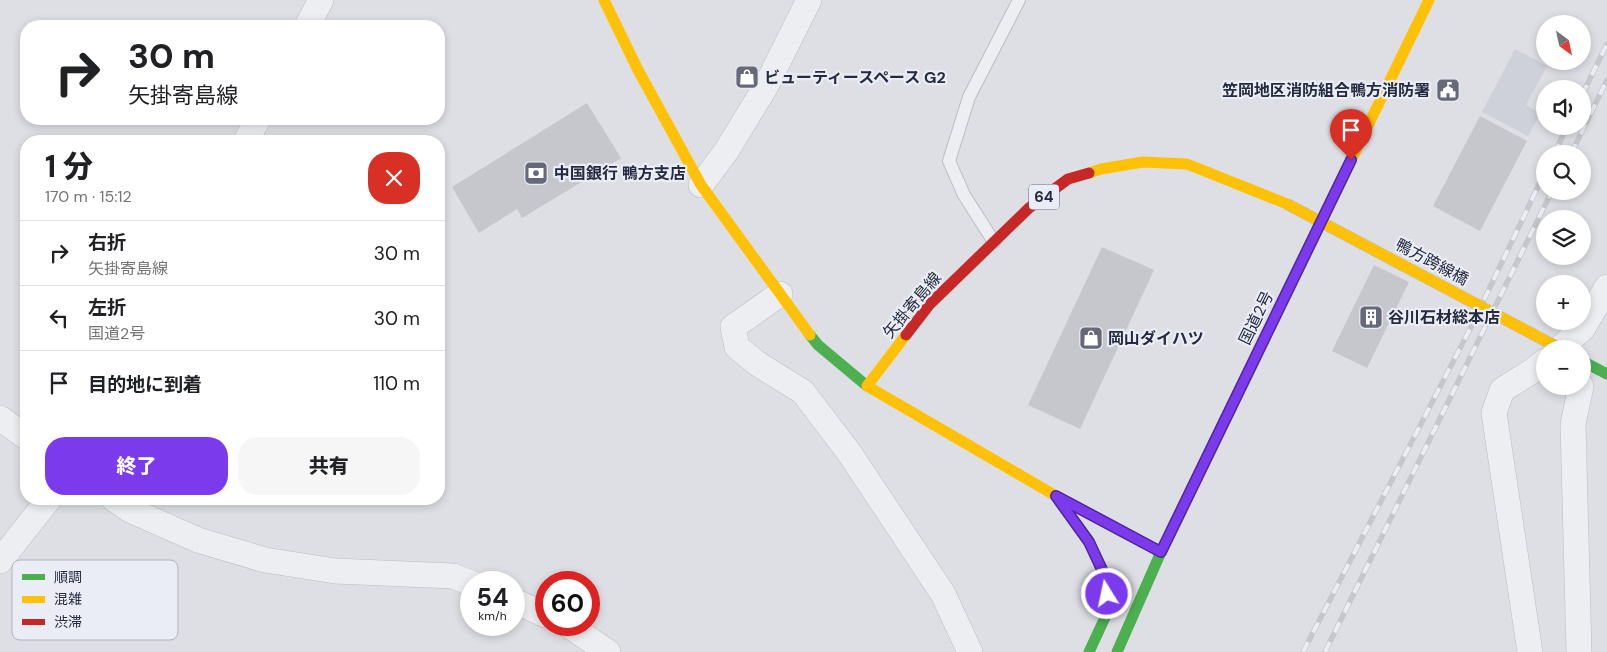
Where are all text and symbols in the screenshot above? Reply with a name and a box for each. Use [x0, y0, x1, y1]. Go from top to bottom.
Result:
north arrow [1536, 15, 1591, 70]
map controls [1536, 15, 1591, 395]
text: 30 m [128, 33, 215, 79]
icon: right [45, 40, 110, 105]
shop icon: ビューティースペース G2 [734, 64, 760, 90]
place label: ビューティースペース G2 [764, 67, 946, 88]
public building icon: 笠岡地区消防組合鴨方消防署 [1435, 77, 1461, 103]
place label: 笠岡地区消防組合鴨方消防署 [1222, 80, 1430, 101]
button: sound [1536, 80, 1591, 135]
text: 矢掛寄島線 [128, 81, 238, 110]
pin [1330, 109, 1372, 160]
icon: arrive [1337, 116, 1365, 144]
button: search [1536, 145, 1591, 200]
text: 1 分 [45, 147, 93, 186]
button: close [368, 152, 420, 204]
bank icon: 中国銀行 鴨方支店 [523, 160, 549, 186]
place label: 中国銀行 鴨方支店 [554, 163, 686, 184]
road number: 64 [1029, 184, 1059, 210]
text: 170 m · 15:12 [45, 186, 132, 207]
button: layers [1536, 210, 1591, 265]
text: 右折 [88, 230, 126, 255]
street label: 鴨方跨線橋 [1392, 234, 1472, 290]
icon: right [45, 239, 73, 267]
text: 30 m [374, 241, 420, 266]
text: 矢掛寄島線 [88, 258, 168, 279]
street label: 矢掛寄島線 [878, 268, 946, 342]
button: + [1536, 275, 1591, 330]
street label: 国道2号 [1234, 288, 1278, 348]
text: 左折 [88, 295, 126, 320]
icon: left [45, 304, 73, 332]
building icon: 谷川石材総本店 [1358, 304, 1384, 330]
text: 30 m [374, 306, 420, 331]
place label: 谷川石材総本店 [1388, 307, 1500, 328]
text: 国道2号 [88, 323, 145, 344]
shop icon: 岡山ダイハツ [1078, 325, 1104, 351]
place label: 岡山ダイハツ [1108, 328, 1204, 349]
button: − [1536, 340, 1591, 395]
icon: arrive [45, 369, 73, 397]
text: 110 m [373, 371, 420, 396]
text: 目的地に到着 [88, 372, 202, 397]
button: 終了 [45, 437, 228, 495]
button: 共有 [238, 437, 420, 495]
legend [12, 560, 178, 640]
position arrow [1080, 567, 1132, 619]
text: 順調 [54, 568, 82, 586]
speed limit sign: 60 [535, 571, 600, 636]
text: 54 [477, 581, 508, 614]
text: 混雑 [54, 590, 82, 608]
text: km/h [478, 608, 507, 624]
text: 渋滞 [54, 613, 82, 631]

